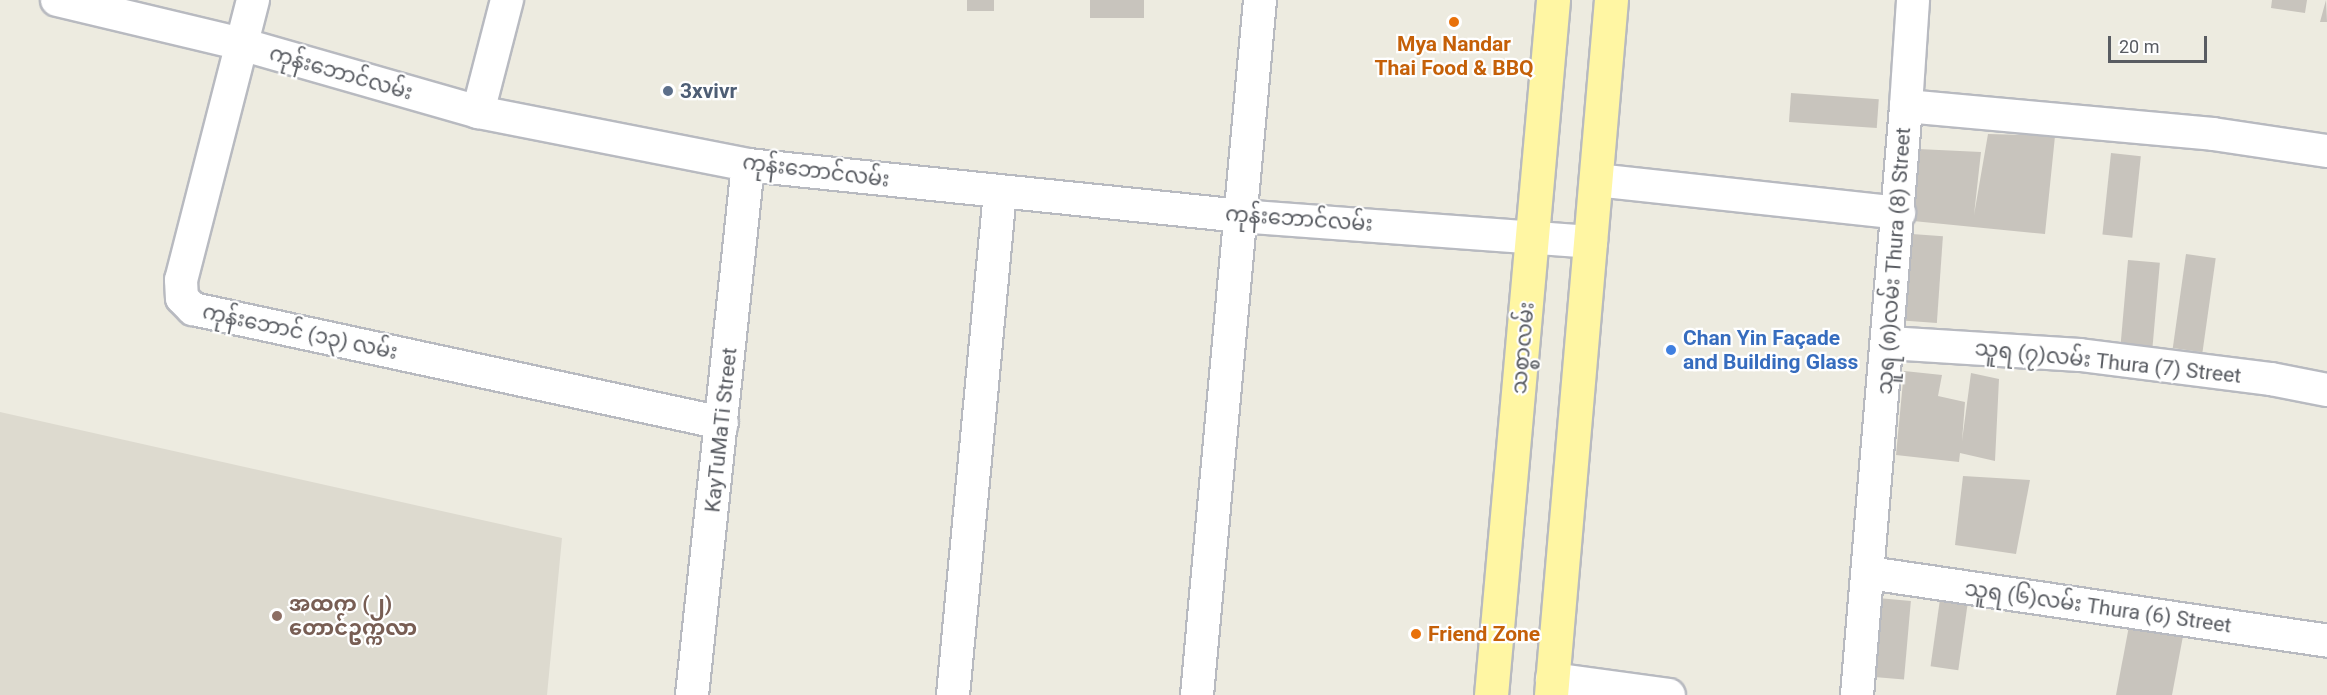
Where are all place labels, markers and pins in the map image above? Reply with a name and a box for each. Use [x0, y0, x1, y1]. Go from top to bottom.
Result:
marker: Mya Nandar Thai Food & BBQ [1447, 15, 1461, 29]
place label: Mya Nandar Thai Food & BBQ [1374, 31, 1534, 81]
place label: 3xvivr [680, 78, 737, 104]
marker: 3xvivr [661, 84, 675, 98]
place label: Chan Yin Façade and Building Glass [1683, 325, 1858, 375]
marker: Chan Yin Façade and Building Glass [1664, 343, 1678, 357]
place label: အထက (၂) တောင်ဥက္ကလာ [289, 591, 417, 641]
marker: အထက (၂) တောင်ဥက္ကလာ [270, 609, 284, 623]
place label: Friend Zone [1428, 621, 1540, 647]
marker: Friend Zone [1409, 627, 1423, 641]

